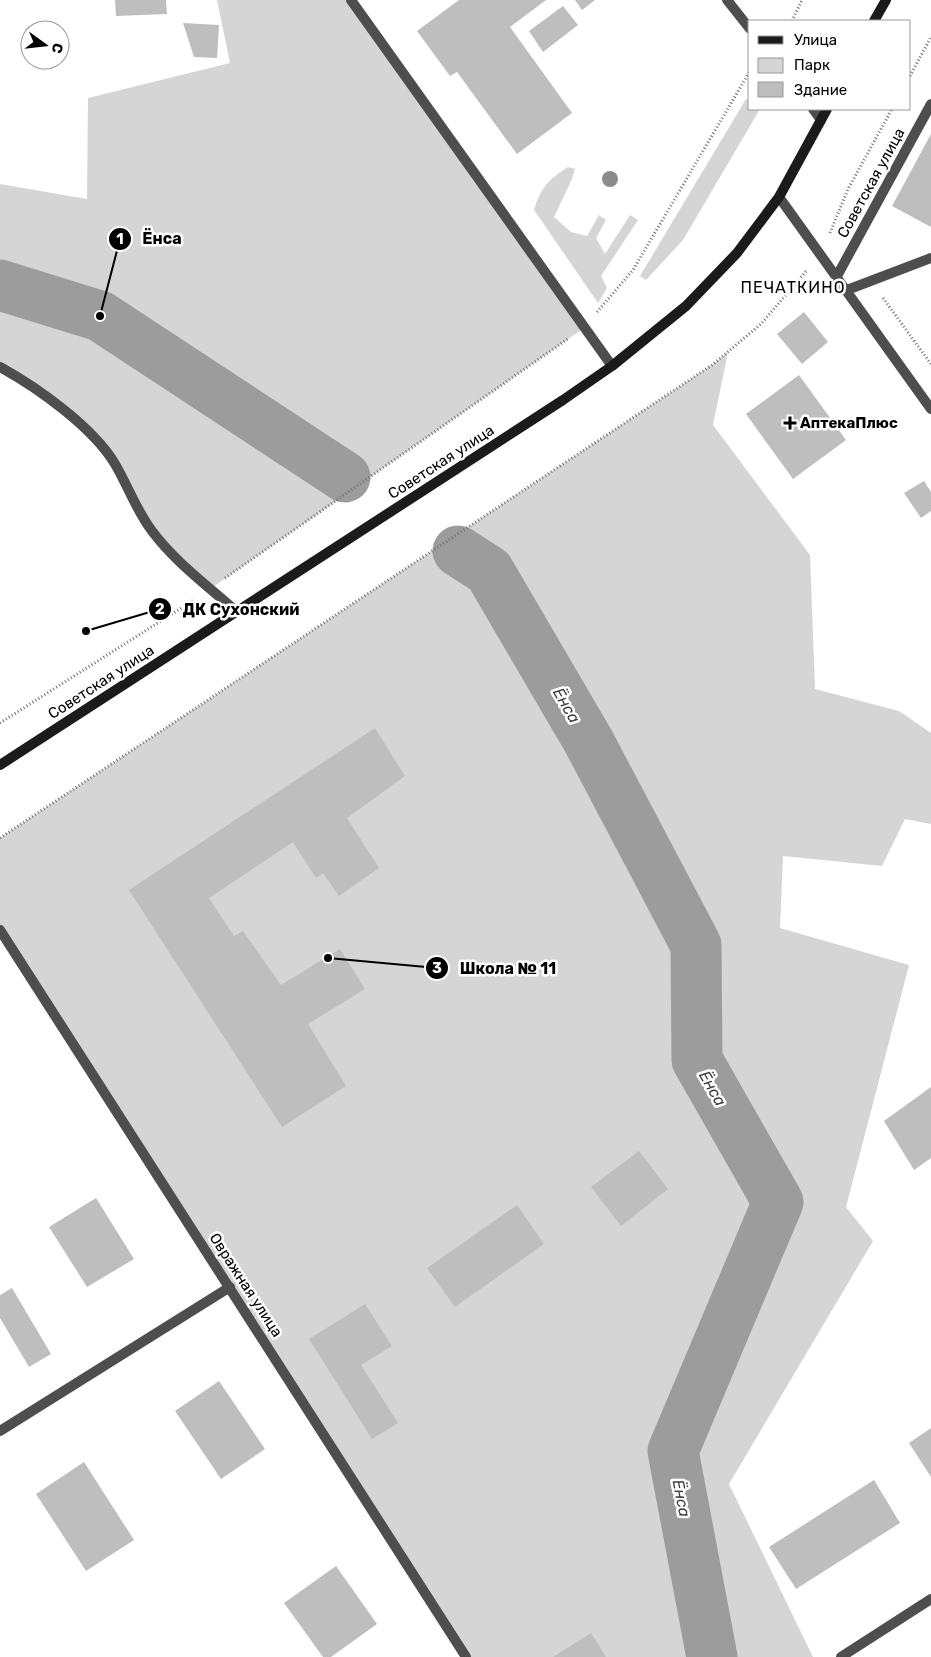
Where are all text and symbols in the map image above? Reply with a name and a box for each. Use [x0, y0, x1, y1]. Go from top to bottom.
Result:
north arrow [20, 20, 70, 70]
legend [748, 20, 911, 110]
text: Улица [794, 31, 837, 49]
text: С [48, 41, 67, 55]
text: Парк [794, 56, 830, 74]
text: Здание [794, 81, 847, 99]
street label: Советская улица [833, 125, 909, 241]
callout: Ёнса [107, 223, 191, 254]
text: Ёнса [142, 228, 182, 248]
text: 1 [116, 230, 124, 248]
district label: ПЕЧАТКИНО [741, 278, 845, 297]
place label: АптекаПлюс [800, 414, 898, 432]
marker: АптекаПлюс [784, 417, 796, 429]
street label: Советская улица [385, 421, 497, 503]
callout: ДК Сухонский [147, 594, 309, 625]
text: 2 [155, 600, 165, 618]
text: ДК Сухонский [183, 600, 299, 619]
street label: Советская улица [45, 641, 157, 723]
water label: Ёнса [549, 684, 584, 726]
callout: Школа № 11 [425, 953, 566, 984]
text: 3 [432, 959, 442, 977]
text: Школа № 11 [460, 959, 556, 978]
water label: Ёнса [695, 1067, 730, 1109]
street label: Овражная улица [206, 1230, 286, 1340]
water label: Ёнса [669, 1478, 694, 1518]

